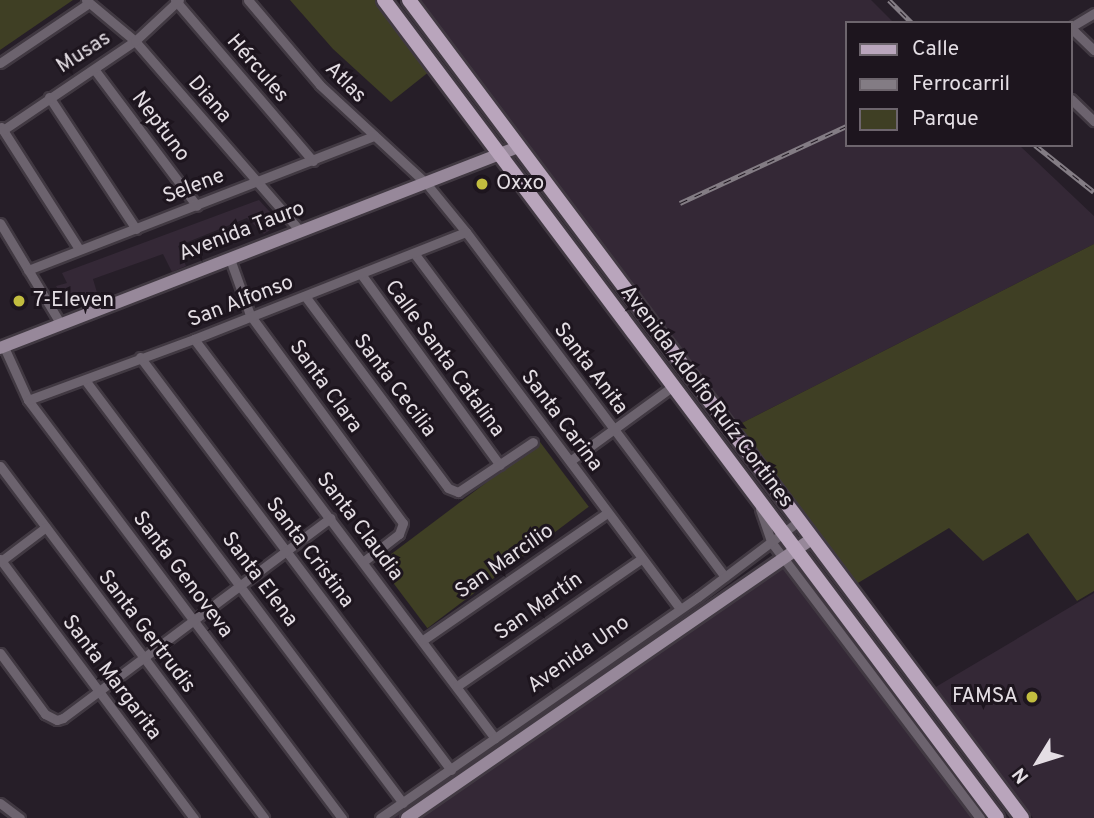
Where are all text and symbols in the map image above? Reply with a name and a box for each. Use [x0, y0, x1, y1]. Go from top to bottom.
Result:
legend [846, 21, 1073, 147]
street label: Musas [52, 26, 116, 80]
street label: Hércules [221, 30, 293, 108]
text: Calle [912, 36, 959, 63]
street label: Atlas [319, 57, 371, 109]
street label: Diana [182, 71, 236, 129]
text: Ferrocarril [912, 71, 1010, 98]
street label: Neptuno [125, 87, 195, 167]
text: Parque [912, 106, 979, 133]
street label: Selene [160, 164, 228, 210]
place label: Oxxo [496, 171, 544, 197]
marker: Oxxo [474, 176, 490, 192]
street label: Avenida Tauro [175, 196, 309, 268]
street label: San Alfonso [184, 270, 298, 334]
street label: Calle Santa Catalina [379, 276, 509, 442]
street label: Avenida Adolfo Ruíz Cortines [614, 281, 798, 513]
place label: 7-Eleven [33, 288, 114, 314]
marker: 7-Eleven [11, 293, 27, 309]
street label: Santa Anita [547, 318, 633, 420]
street label: Santa Cecilia [347, 330, 441, 442]
street label: Santa Clara [283, 336, 367, 438]
street label: Santa Carina [515, 365, 607, 477]
street label: Santa Claudia [310, 468, 408, 586]
street label: Santa Cristina [259, 493, 359, 613]
street label: Santa Genoveva [126, 507, 238, 643]
street label: San Marcilio [451, 519, 559, 605]
street label: Santa Elena [215, 528, 303, 632]
street label: Santa Gertrudis [92, 566, 200, 698]
street label: San Martín [490, 567, 588, 647]
street label: Santa Margarita [56, 611, 166, 745]
street label: Avenida Uno [523, 611, 635, 699]
place label: FAMSA [952, 684, 1018, 710]
marker: FAMSA [1024, 689, 1040, 705]
north arrow [1003, 727, 1073, 797]
text: N [1008, 762, 1035, 788]

